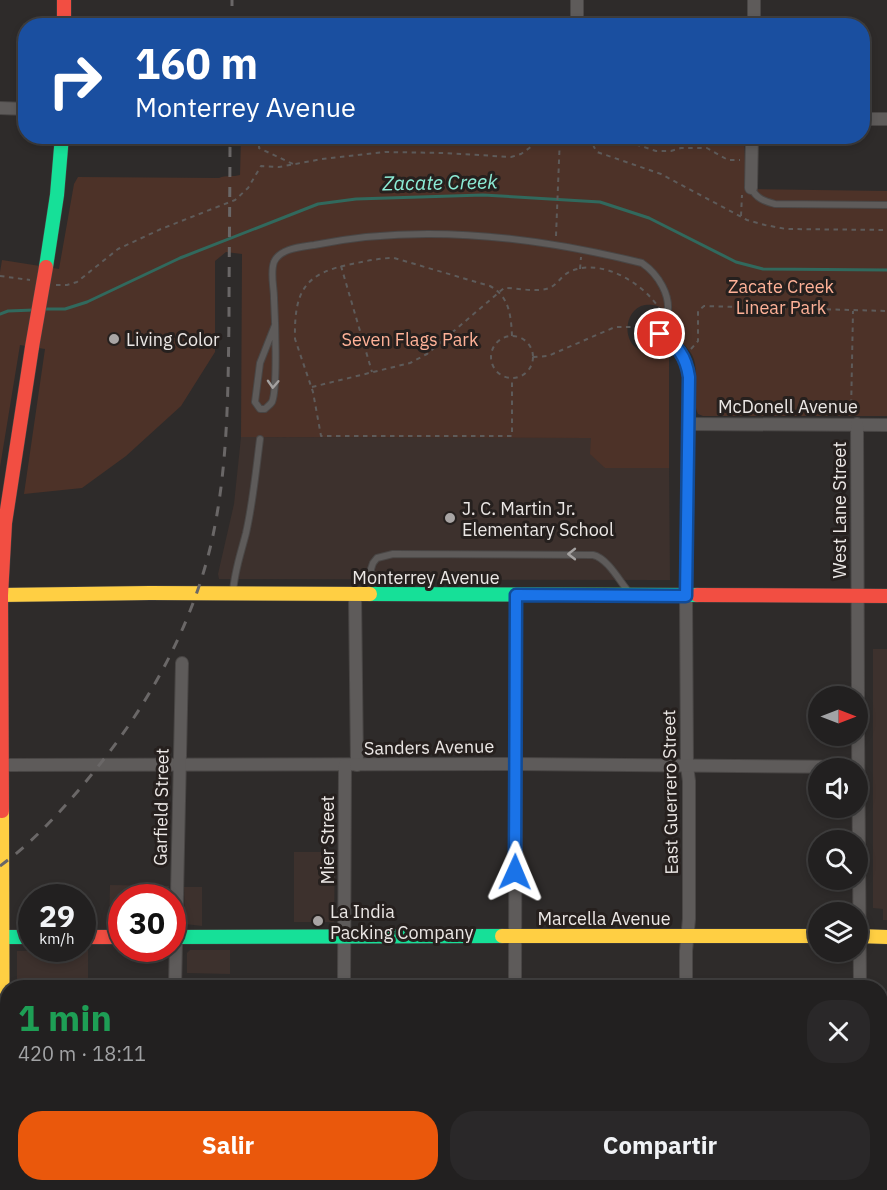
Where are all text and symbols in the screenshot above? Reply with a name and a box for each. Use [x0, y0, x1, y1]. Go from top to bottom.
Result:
text: 160 m [135, 36, 258, 91]
icon: right [36, 42, 114, 120]
text: Monterrey Avenue [135, 89, 356, 124]
water label: Zacate Creek [381, 167, 498, 197]
park label: Zacate Creek Linear Park [728, 275, 835, 319]
pin [634, 308, 685, 359]
icon: arrive [643, 317, 676, 350]
place label: Living Color [126, 328, 220, 351]
park label: Seven Flags Park [342, 328, 479, 351]
marker: Living Color [107, 332, 121, 346]
one-way arrow [267, 379, 280, 388]
street label: McDonell Avenue [718, 395, 858, 418]
street label: West Lane Street [828, 441, 851, 579]
place label: J. C. Martin Jr. Elementary School [462, 497, 614, 541]
marker: J. C. Martin Jr. Elementary School [443, 511, 457, 525]
one-way arrow [567, 548, 576, 560]
street label: Monterrey Avenue [352, 566, 500, 589]
north arrow [808, 686, 868, 746]
map controls [808, 686, 868, 962]
street label: East Guerrero Street [657, 709, 683, 875]
street label: Sanders Avenue [364, 734, 494, 760]
street label: Garfield Street [148, 748, 174, 866]
button: sound [808, 758, 868, 818]
street label: Mier Street [316, 795, 339, 885]
button: search [808, 830, 868, 890]
position arrow [483, 840, 547, 904]
speed limit sign: 30 [108, 884, 186, 962]
text: 29 [39, 896, 75, 935]
place label: La India Packing Company [330, 900, 473, 944]
button: layers [808, 902, 868, 962]
street label: Marcella Avenue [537, 907, 671, 930]
marker: La India Packing Company [311, 914, 325, 928]
text: km/h [39, 929, 75, 948]
text: 1 min [18, 994, 112, 1041]
button: close [807, 1000, 870, 1063]
text: 420 m · 18:11 [18, 1040, 146, 1067]
button: Salir [18, 1111, 438, 1180]
button: Compartir [450, 1111, 870, 1180]

